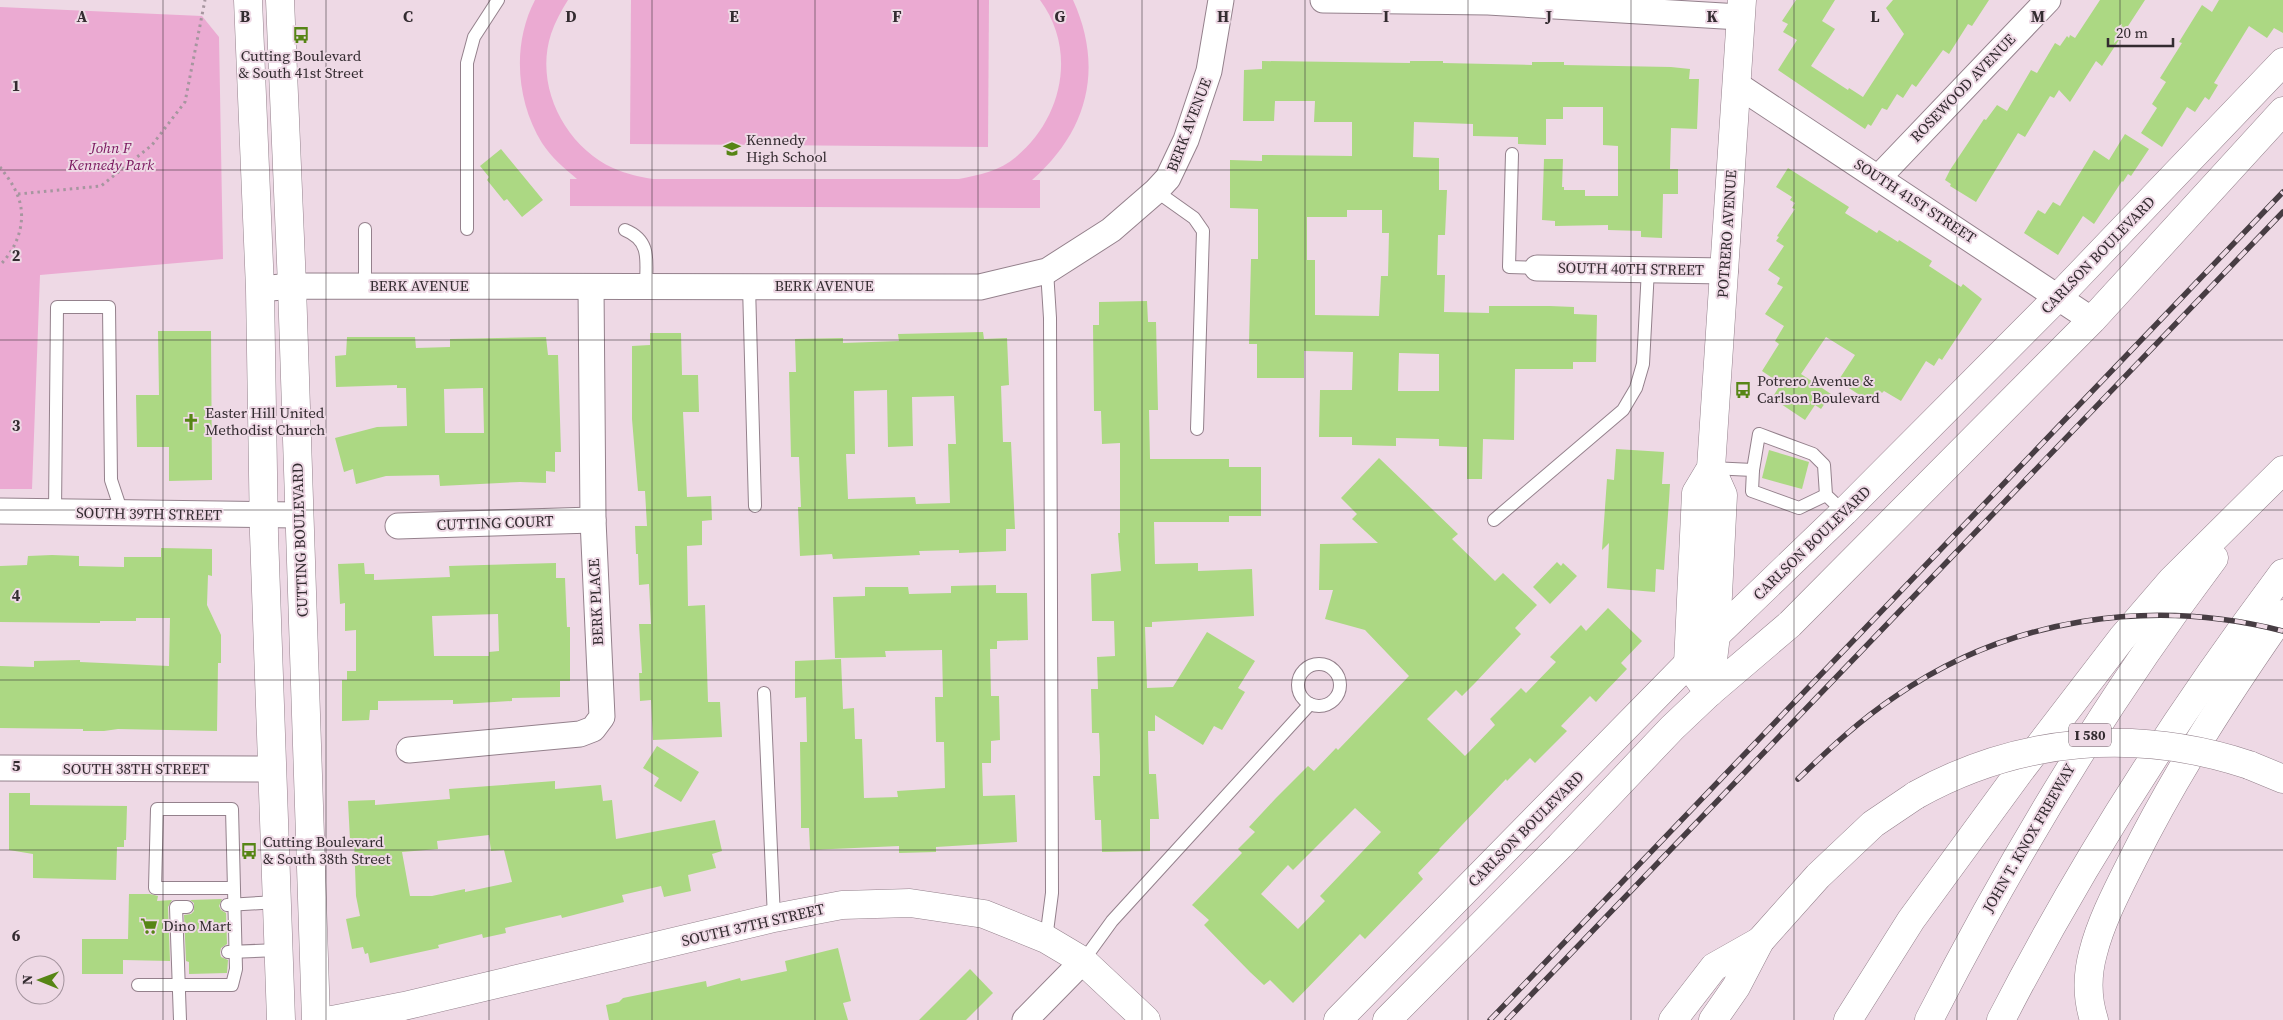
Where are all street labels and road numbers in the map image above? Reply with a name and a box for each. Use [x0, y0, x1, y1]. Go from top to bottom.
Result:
street label: ROSEWOOD AVENUE [1905, 29, 2020, 146]
street label: BERK AVENUE [1161, 75, 1216, 175]
street label: SOUTH 41ST STREET [1850, 153, 1980, 248]
street label: POTRERO AVENUE [1712, 169, 1741, 299]
street label: CARLSON BOULEVARD [2036, 191, 2160, 318]
street label: SOUTH 40TH STREET [1558, 257, 1704, 280]
street label: BERK AVENUE [369, 275, 469, 296]
street label: BERK AVENUE [774, 275, 874, 296]
street label: CUTTING BOULEVARD [286, 462, 313, 618]
street label: CARLSON BOULEVARD [1748, 481, 1875, 605]
street label: SOUTH 39TH STREET [76, 502, 222, 525]
street label: CUTTING COURT [436, 510, 554, 535]
street label: BERK PLACE [583, 558, 608, 646]
road number: I 580 [2069, 724, 2111, 746]
street label: SOUTH 38TH STREET [63, 758, 209, 779]
street label: JOHN T. KNOX FREEWAY [1977, 759, 2080, 917]
street label: CARLSON BOULEVARD [1463, 766, 1588, 891]
street label: SOUTH 37TH STREET [679, 898, 826, 951]

